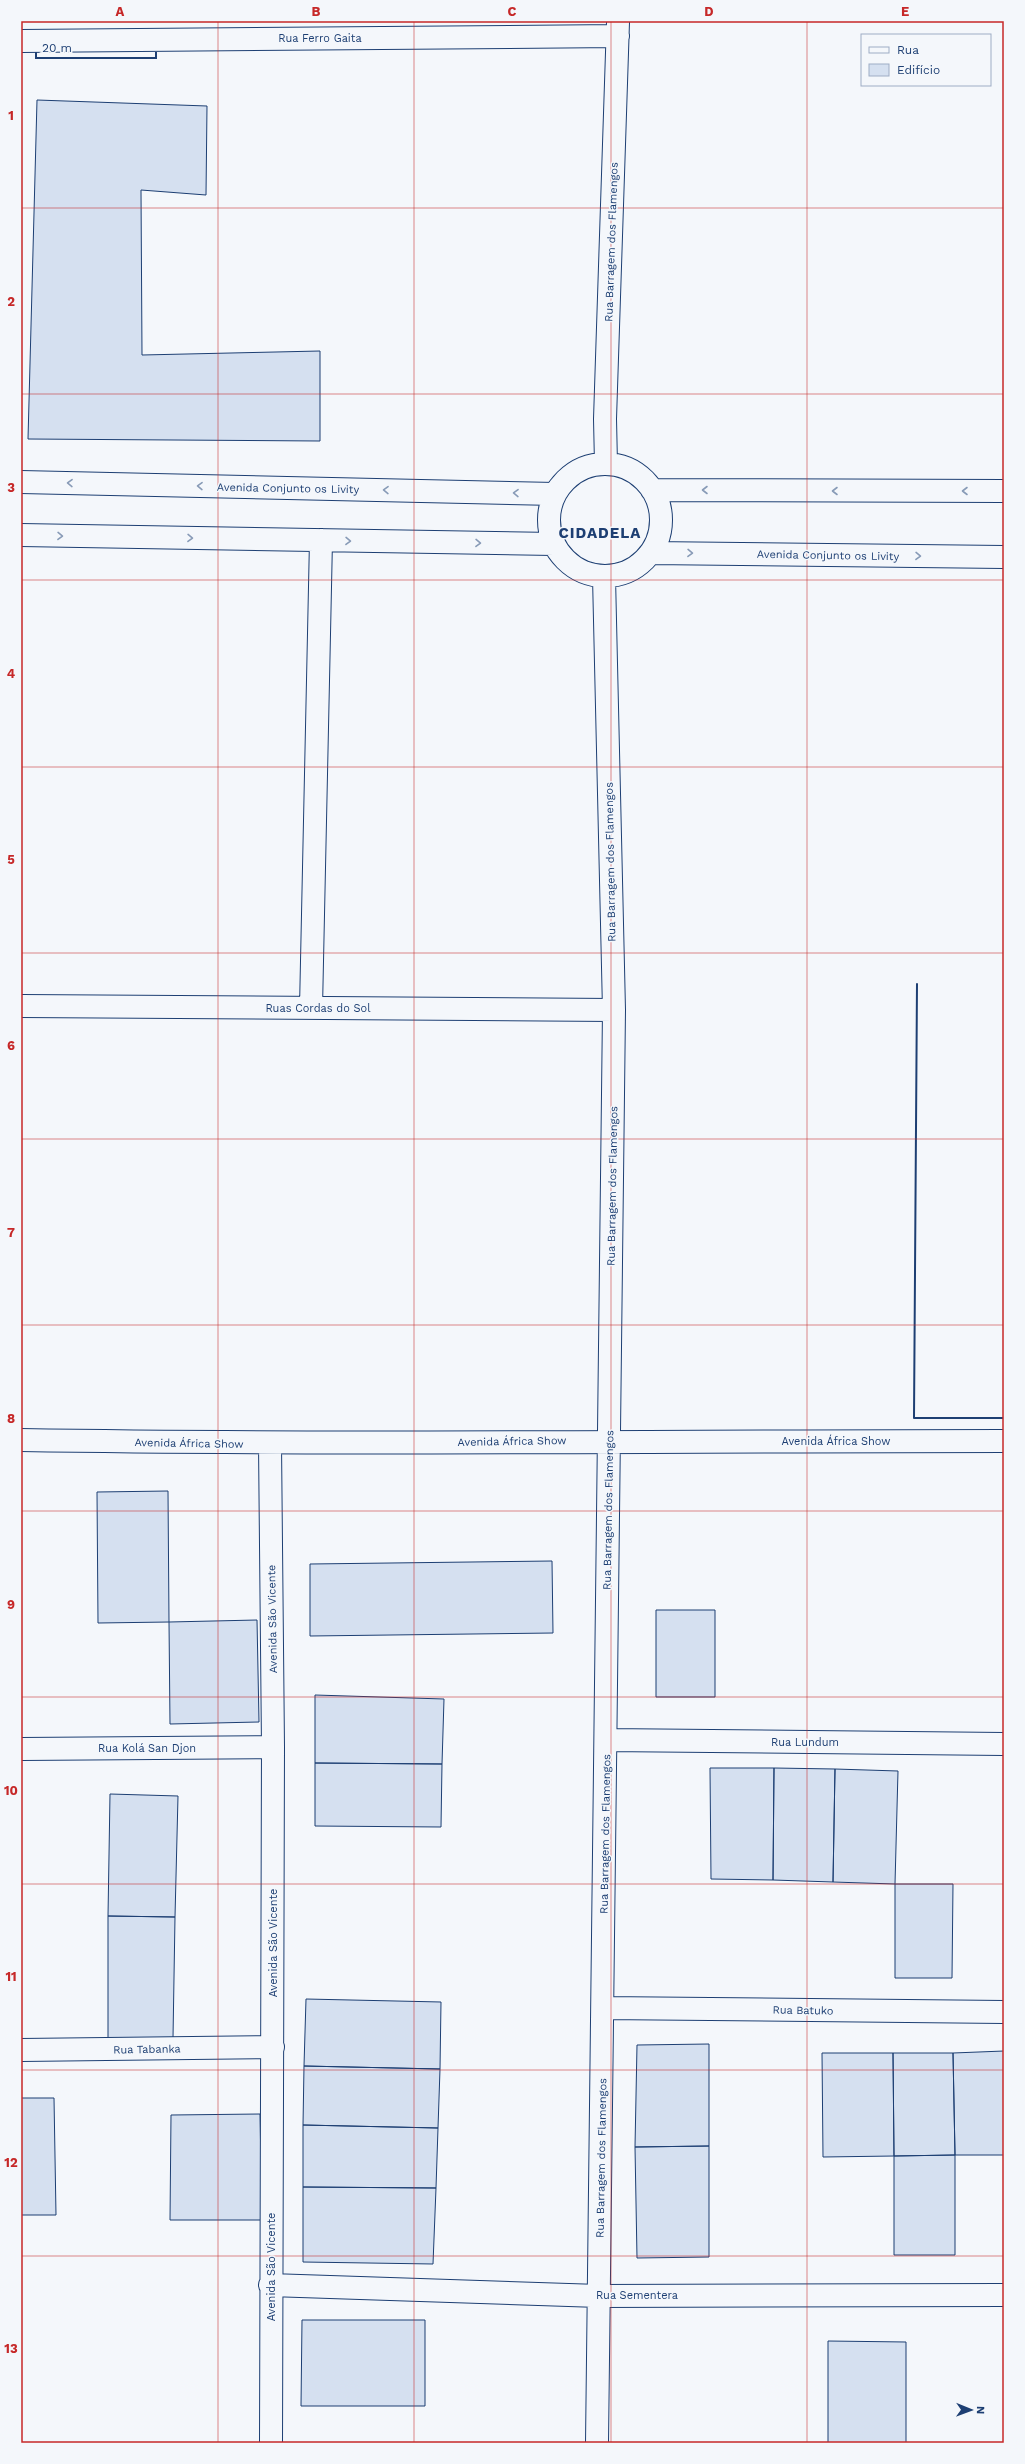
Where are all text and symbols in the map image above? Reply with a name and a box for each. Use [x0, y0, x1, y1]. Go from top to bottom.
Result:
text: A [116, 4, 125, 19]
text: B [312, 4, 321, 19]
text: C [508, 4, 517, 19]
text: D [704, 4, 714, 19]
text: E [901, 4, 909, 19]
street label: Rua Ferro Gaita [278, 32, 362, 45]
scale bar [36, 34, 156, 60]
legend [861, 34, 991, 86]
text: 20 m [42, 41, 72, 55]
text: Rua [897, 43, 919, 57]
text: Edifício [897, 63, 940, 77]
text: 1 [8, 108, 14, 123]
street label: Rua Barragem dos Flamengos [602, 162, 621, 322]
text: 2 [7, 294, 15, 309]
one-way arrow [67, 479, 73, 487]
text: 3 [7, 480, 15, 495]
street label: Avenida Conjunto os Livity [217, 481, 360, 496]
one-way arrow [197, 482, 203, 490]
one-way arrow [383, 486, 389, 494]
one-way arrow [702, 486, 708, 494]
one-way arrow [832, 487, 838, 495]
one-way arrow [962, 487, 968, 495]
one-way arrow [513, 489, 519, 497]
district label: CIDADELA [559, 524, 641, 542]
one-way arrow [57, 532, 63, 540]
one-way arrow [187, 534, 193, 542]
one-way arrow [345, 537, 351, 545]
one-way arrow [475, 539, 481, 547]
street label: Avenida Conjunto os Livity [757, 548, 900, 563]
one-way arrow [687, 549, 693, 557]
one-way arrow [915, 552, 921, 560]
text: 4 [7, 666, 16, 681]
street label: Rua Barragem dos Flamengos [603, 782, 618, 942]
text: 5 [7, 852, 15, 867]
street label: Ruas Cordas do Sol [265, 1002, 371, 1015]
text: 6 [7, 1038, 15, 1053]
street label: Rua Barragem dos Flamengos [605, 1106, 620, 1266]
text: 7 [7, 1225, 15, 1240]
text: 8 [7, 1411, 15, 1426]
street label: Rua Barragem dos Flamengos [601, 1430, 616, 1590]
street label: Avenida África Show [457, 1433, 567, 1449]
street label: Avenida África Show [782, 1434, 891, 1448]
street label: Avenida África Show [134, 1435, 244, 1451]
street label: Avenida São Vicente [265, 1565, 280, 1673]
text: 9 [7, 1597, 15, 1612]
street label: Rua Lundum [771, 1736, 839, 1749]
street label: Rua Kolá San Djon [98, 1742, 196, 1755]
street label: Rua Barragem dos Flamengos [598, 1754, 613, 1914]
text: 10 [4, 1783, 18, 1798]
street label: Avenida São Vicente [267, 1889, 280, 1997]
text: 11 [5, 1969, 17, 1984]
street label: Rua Batuko [772, 2003, 834, 2018]
street label: Rua Tabanka [113, 2042, 181, 2057]
street label: Rua Barragem dos Flamengos [594, 2078, 609, 2238]
text: 12 [4, 2155, 18, 2170]
street label: Avenida São Vicente [265, 2213, 278, 2321]
street label: Rua Sementera [596, 2289, 678, 2302]
text: 13 [4, 2341, 18, 2356]
north arrow [951, 2390, 991, 2430]
text: N [974, 2406, 987, 2414]

